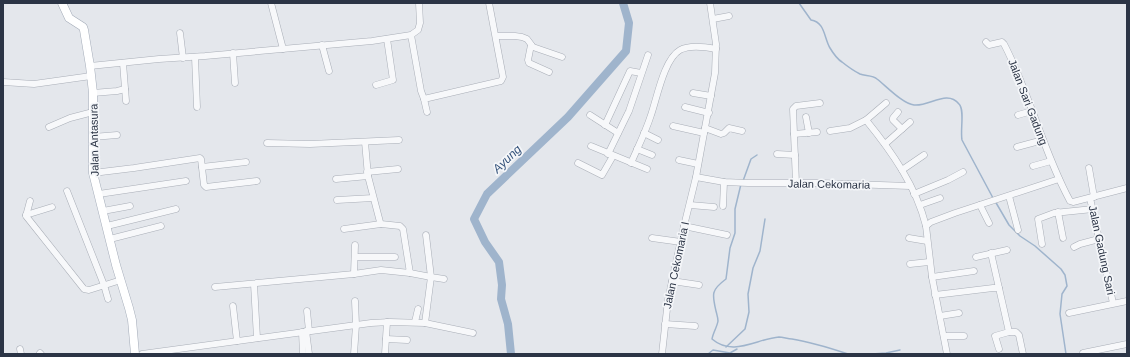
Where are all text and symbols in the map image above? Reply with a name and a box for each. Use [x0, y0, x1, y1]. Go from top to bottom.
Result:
street label: Jalan Sari Gadung [1006, 57, 1050, 147]
street label: Jalan Antasura [87, 103, 101, 176]
water label: Ayung [489, 142, 524, 177]
street label: Jalan Cekomaria [788, 177, 871, 191]
street label: Jalan Gadung Sari [1087, 204, 1117, 296]
street label: Jalan Cekomaria I [661, 220, 691, 310]

